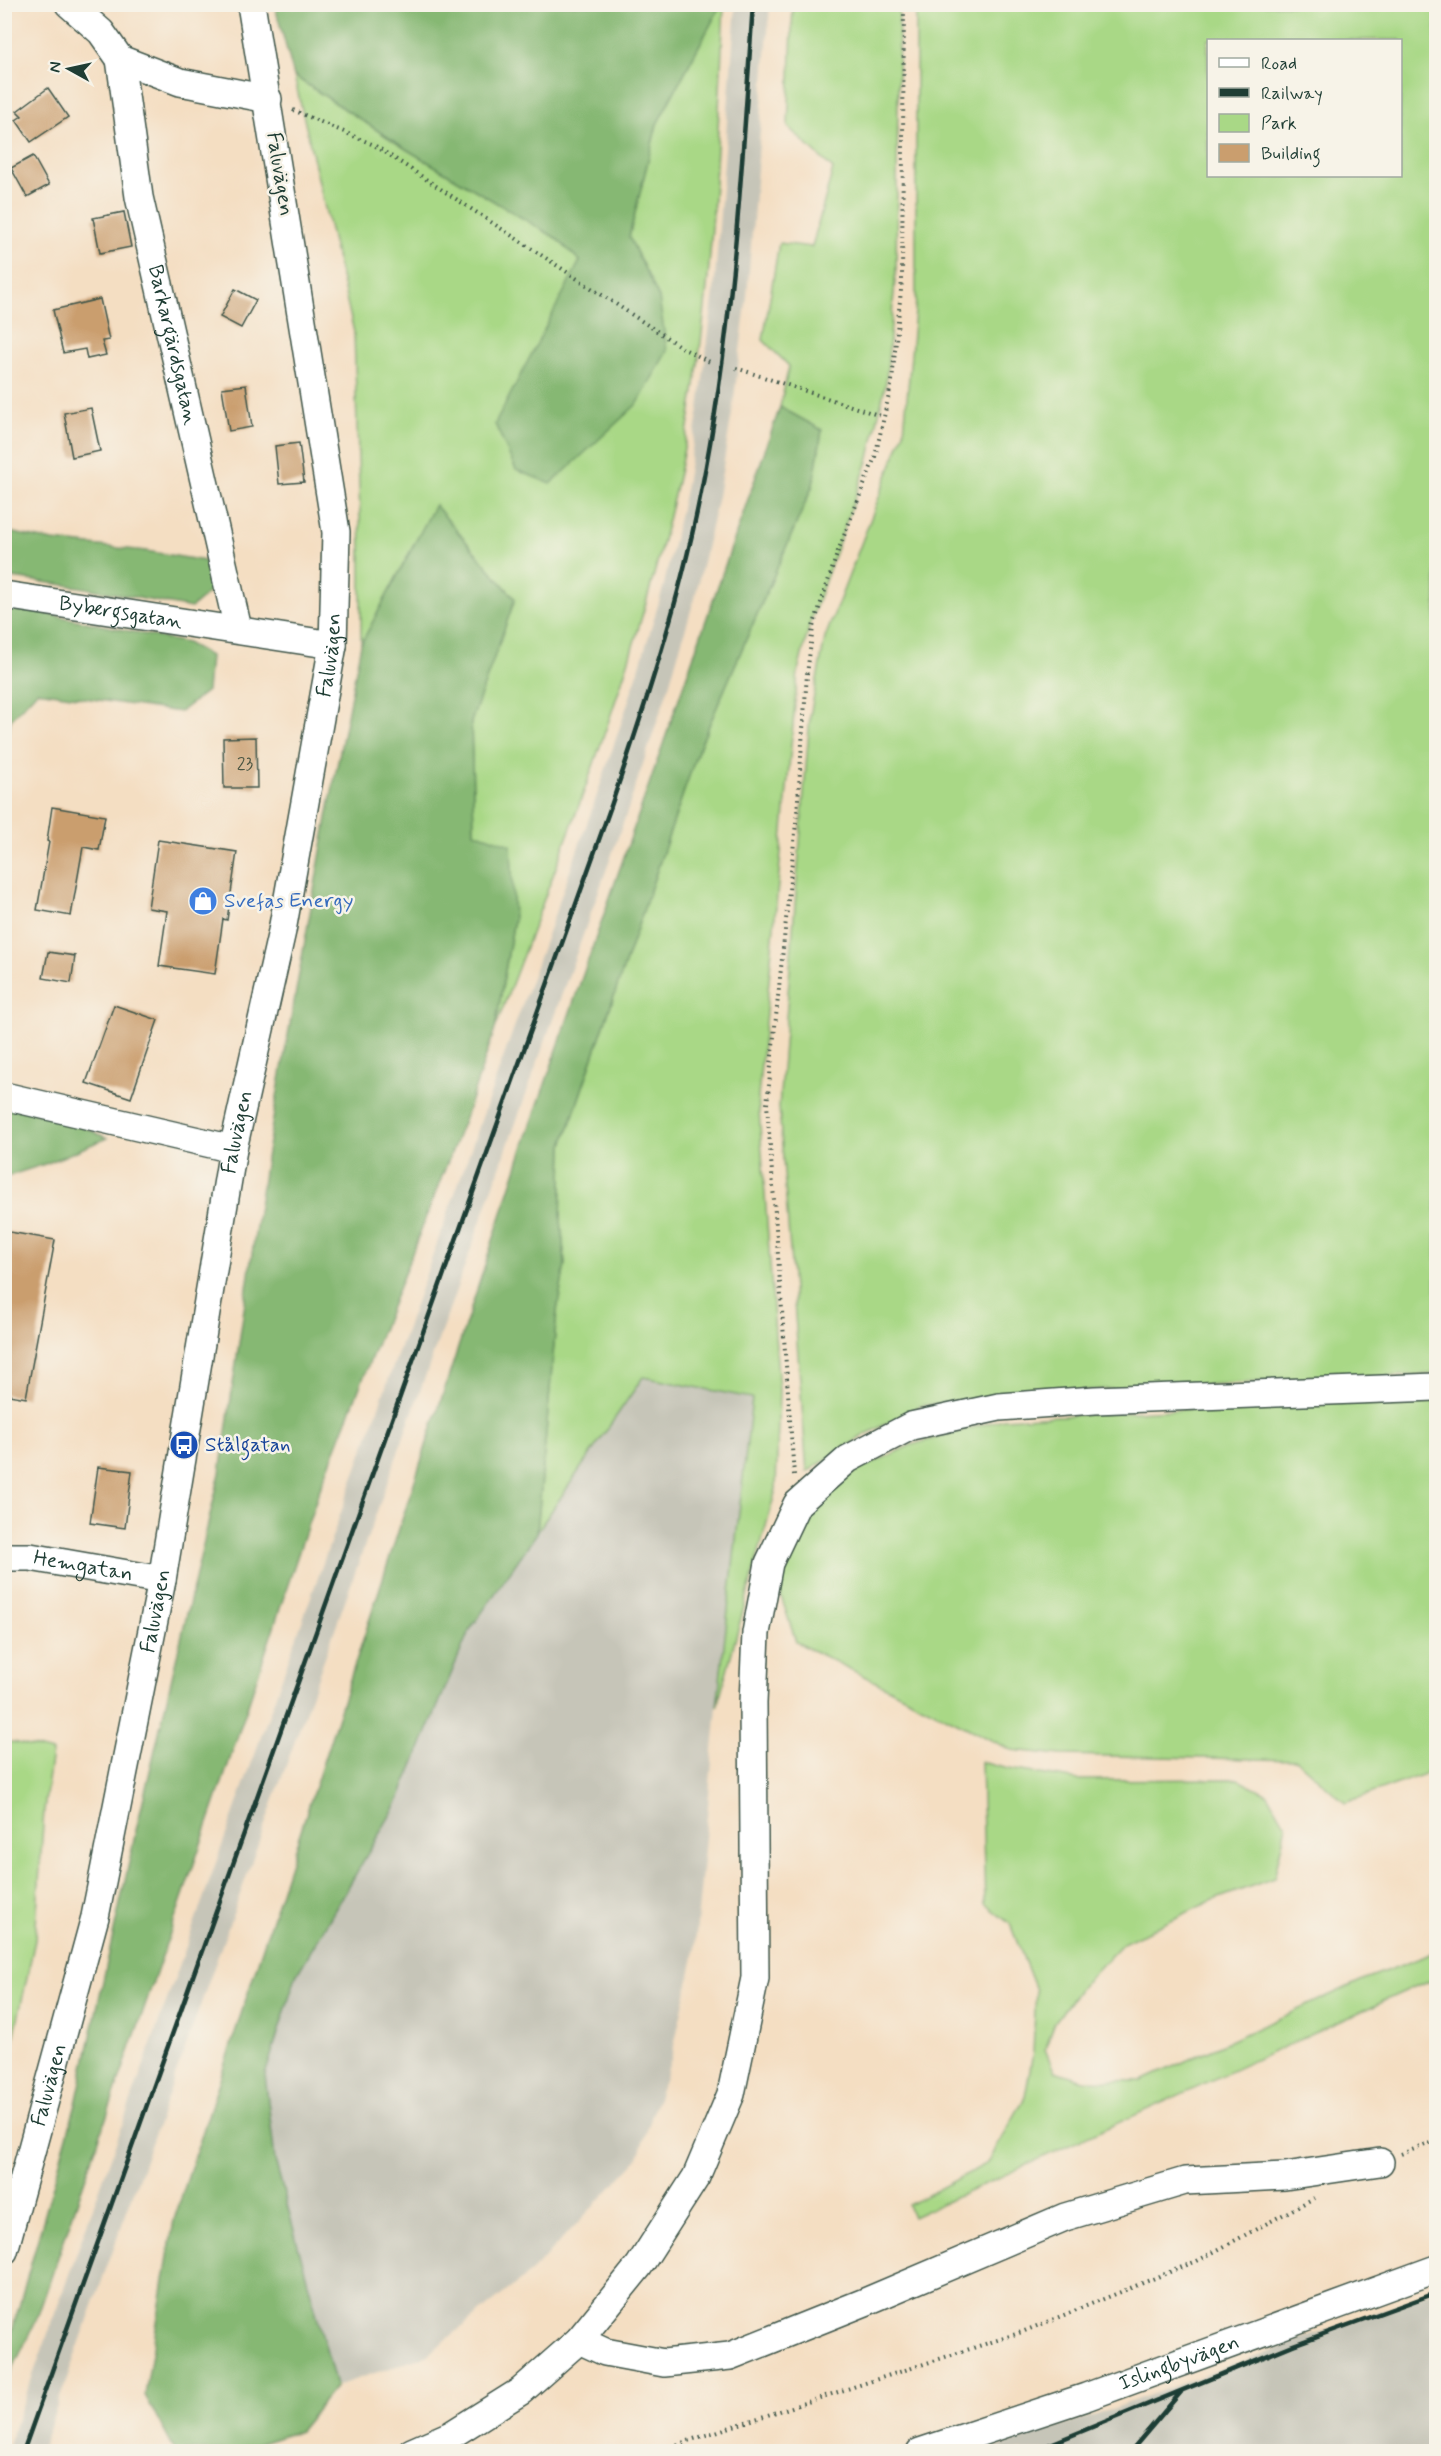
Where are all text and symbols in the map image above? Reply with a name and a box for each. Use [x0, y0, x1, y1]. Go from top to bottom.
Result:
north arrow [39, 39, 99, 99]
legend [1207, 39, 1402, 177]
text: Road [1261, 52, 1297, 76]
text: N [44, 60, 67, 74]
text: Railway [1261, 82, 1323, 106]
text: Park [1261, 112, 1297, 136]
street label: Faluvägen [260, 130, 300, 218]
text: Building [1261, 142, 1321, 168]
street label: Barkargärdsgatan [141, 262, 205, 428]
street label: Bybergsgatan [57, 590, 185, 636]
street label: Faluvägen [310, 613, 348, 699]
house number: 23 [237, 752, 254, 776]
shop icon: Svefas Energy [187, 885, 219, 917]
place label: Svefas Energy [224, 887, 353, 915]
street label: Faluvägen [215, 1088, 260, 1176]
bus stop icon: Stålgatan [168, 1429, 200, 1461]
place label: Stålgatan [205, 1431, 291, 1461]
street label: Hemgatan [31, 1544, 135, 1589]
street label: Faluvägen [134, 1567, 178, 1655]
street label: Faluvägen [25, 2041, 74, 2129]
street label: Islingbyvägen [1115, 2328, 1243, 2398]

